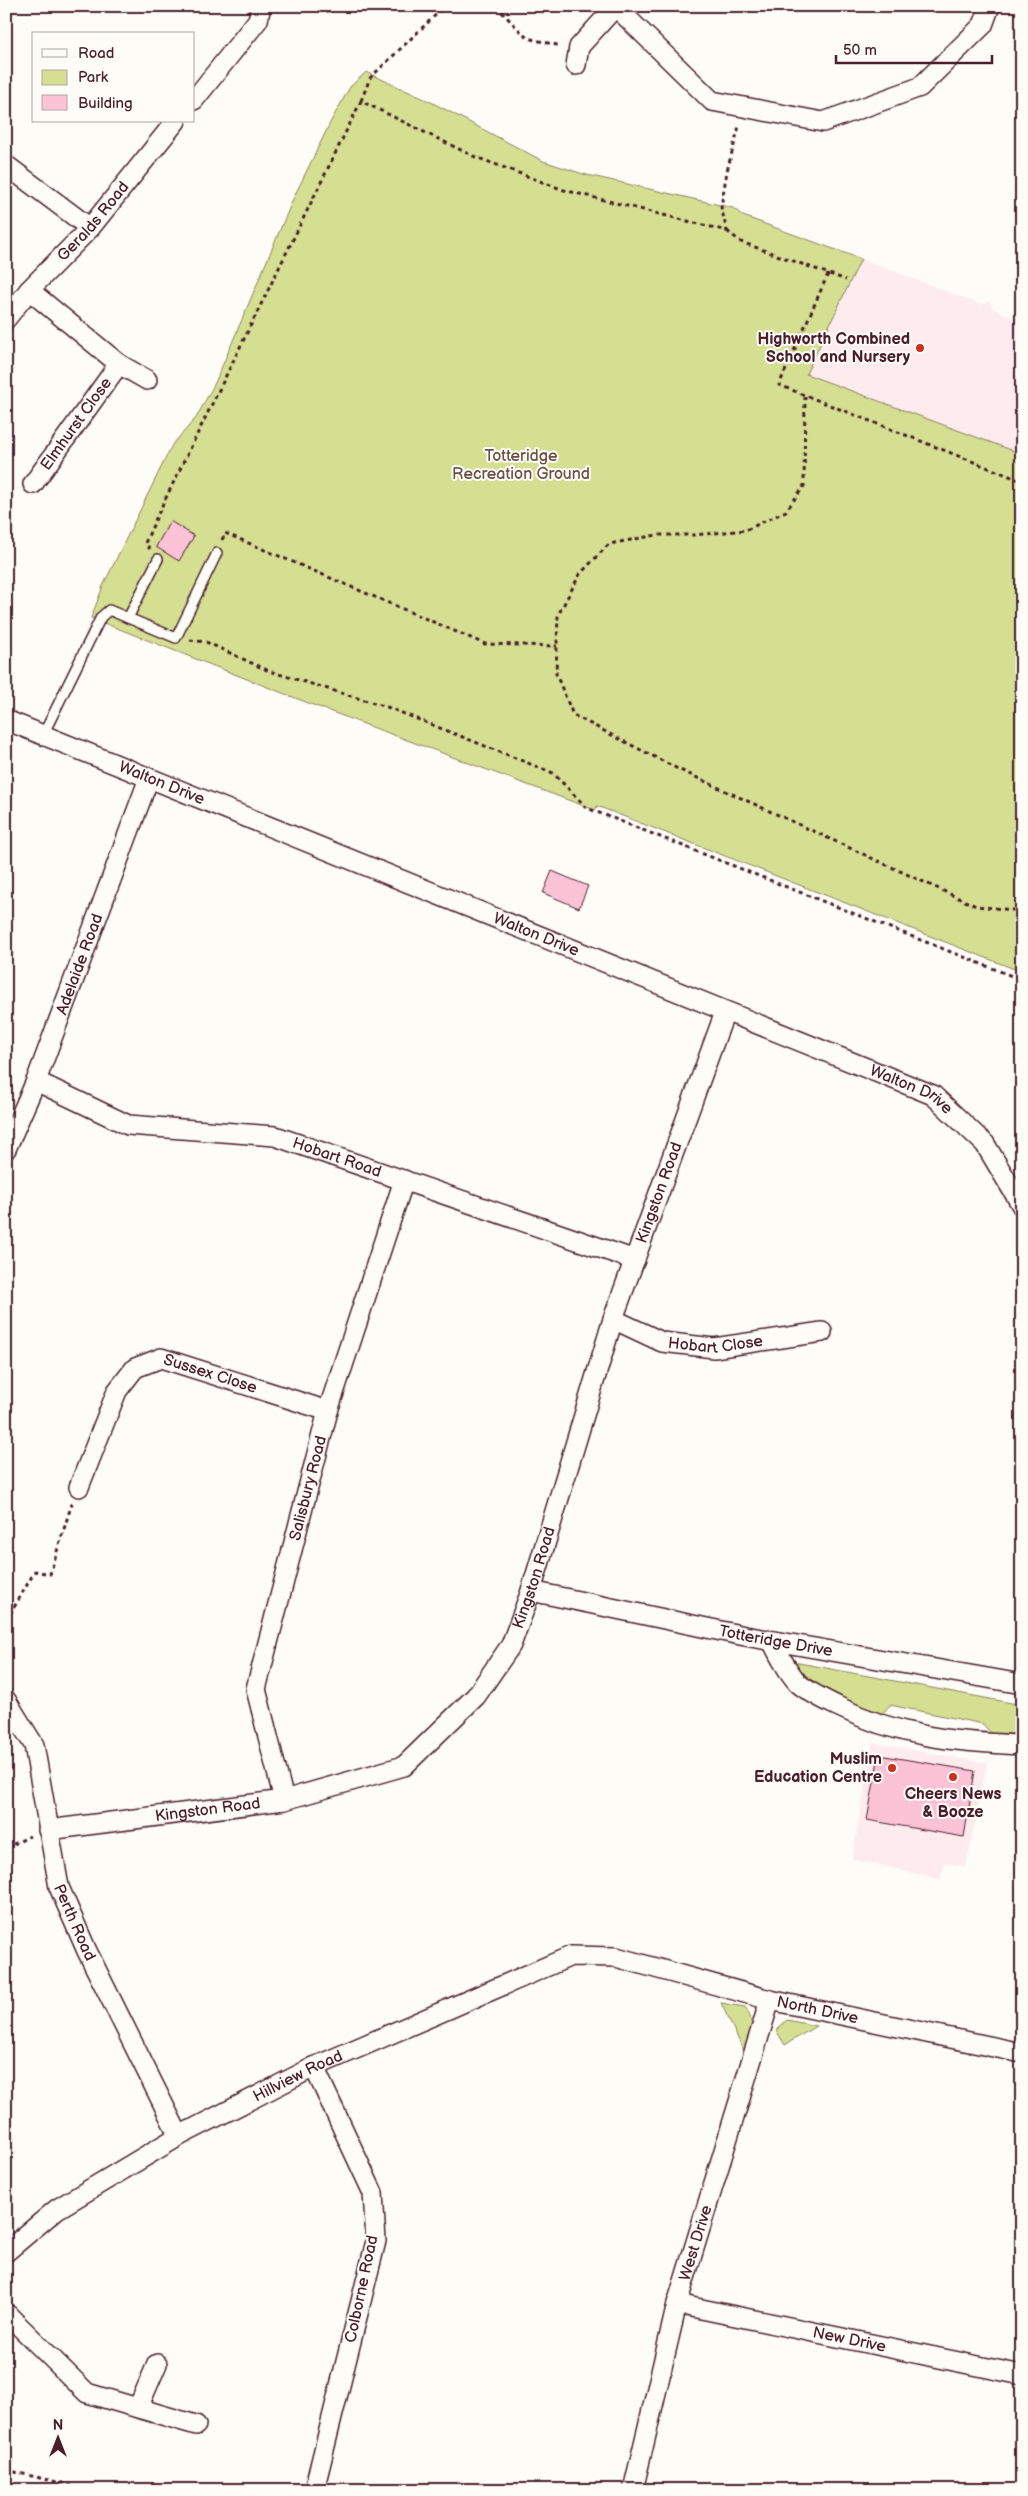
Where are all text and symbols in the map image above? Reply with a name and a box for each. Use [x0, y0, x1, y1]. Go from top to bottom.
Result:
legend [32, 32, 195, 122]
scale bar [836, 32, 992, 64]
text: 50 m [843, 41, 877, 60]
text: Road [78, 44, 114, 63]
text: Park [78, 68, 109, 87]
text: Building [78, 94, 133, 113]
street label: Geralds Road [53, 178, 133, 265]
place label: Highworth Combined School and Nursery [758, 330, 911, 367]
marker: Highworth Combined School and Nursery [914, 342, 926, 354]
street label: Elmhurst Close [37, 373, 116, 474]
park label: Totteridge Recreation Ground [452, 447, 590, 484]
street label: Walton Drive [116, 757, 208, 809]
street label: Walton Drive [491, 909, 582, 961]
street label: Adelaide Road [52, 911, 107, 1017]
street label: Walton Drive [867, 1061, 957, 1118]
street label: Hobart Road [290, 1133, 384, 1181]
street label: Kingston Road [632, 1140, 686, 1246]
street label: Hobart Close [667, 1331, 765, 1358]
street label: Sussex Close [161, 1350, 260, 1398]
street label: Salisbury Road [285, 1434, 331, 1543]
street label: Kingston Road [508, 1525, 559, 1631]
street label: Totteridge Drive [717, 1621, 835, 1661]
place label: Muslim Education Centre [754, 1750, 882, 1787]
marker: Muslim Education Centre [886, 1762, 898, 1774]
marker: Cheers News & Booze [947, 1771, 959, 1783]
place label: Cheers News & Booze [905, 1785, 1001, 1822]
street label: Kingston Road [154, 1794, 261, 1826]
street label: Perth Road [49, 1881, 100, 1964]
street label: North Drive [775, 1992, 861, 2028]
street label: Hillview Road [250, 2046, 345, 2106]
street label: West Drive [675, 2202, 716, 2283]
street label: Colborne Road [341, 2234, 383, 2344]
street label: New Drive [811, 2323, 888, 2356]
north arrow [32, 2414, 82, 2464]
text: N [53, 2417, 63, 2434]

